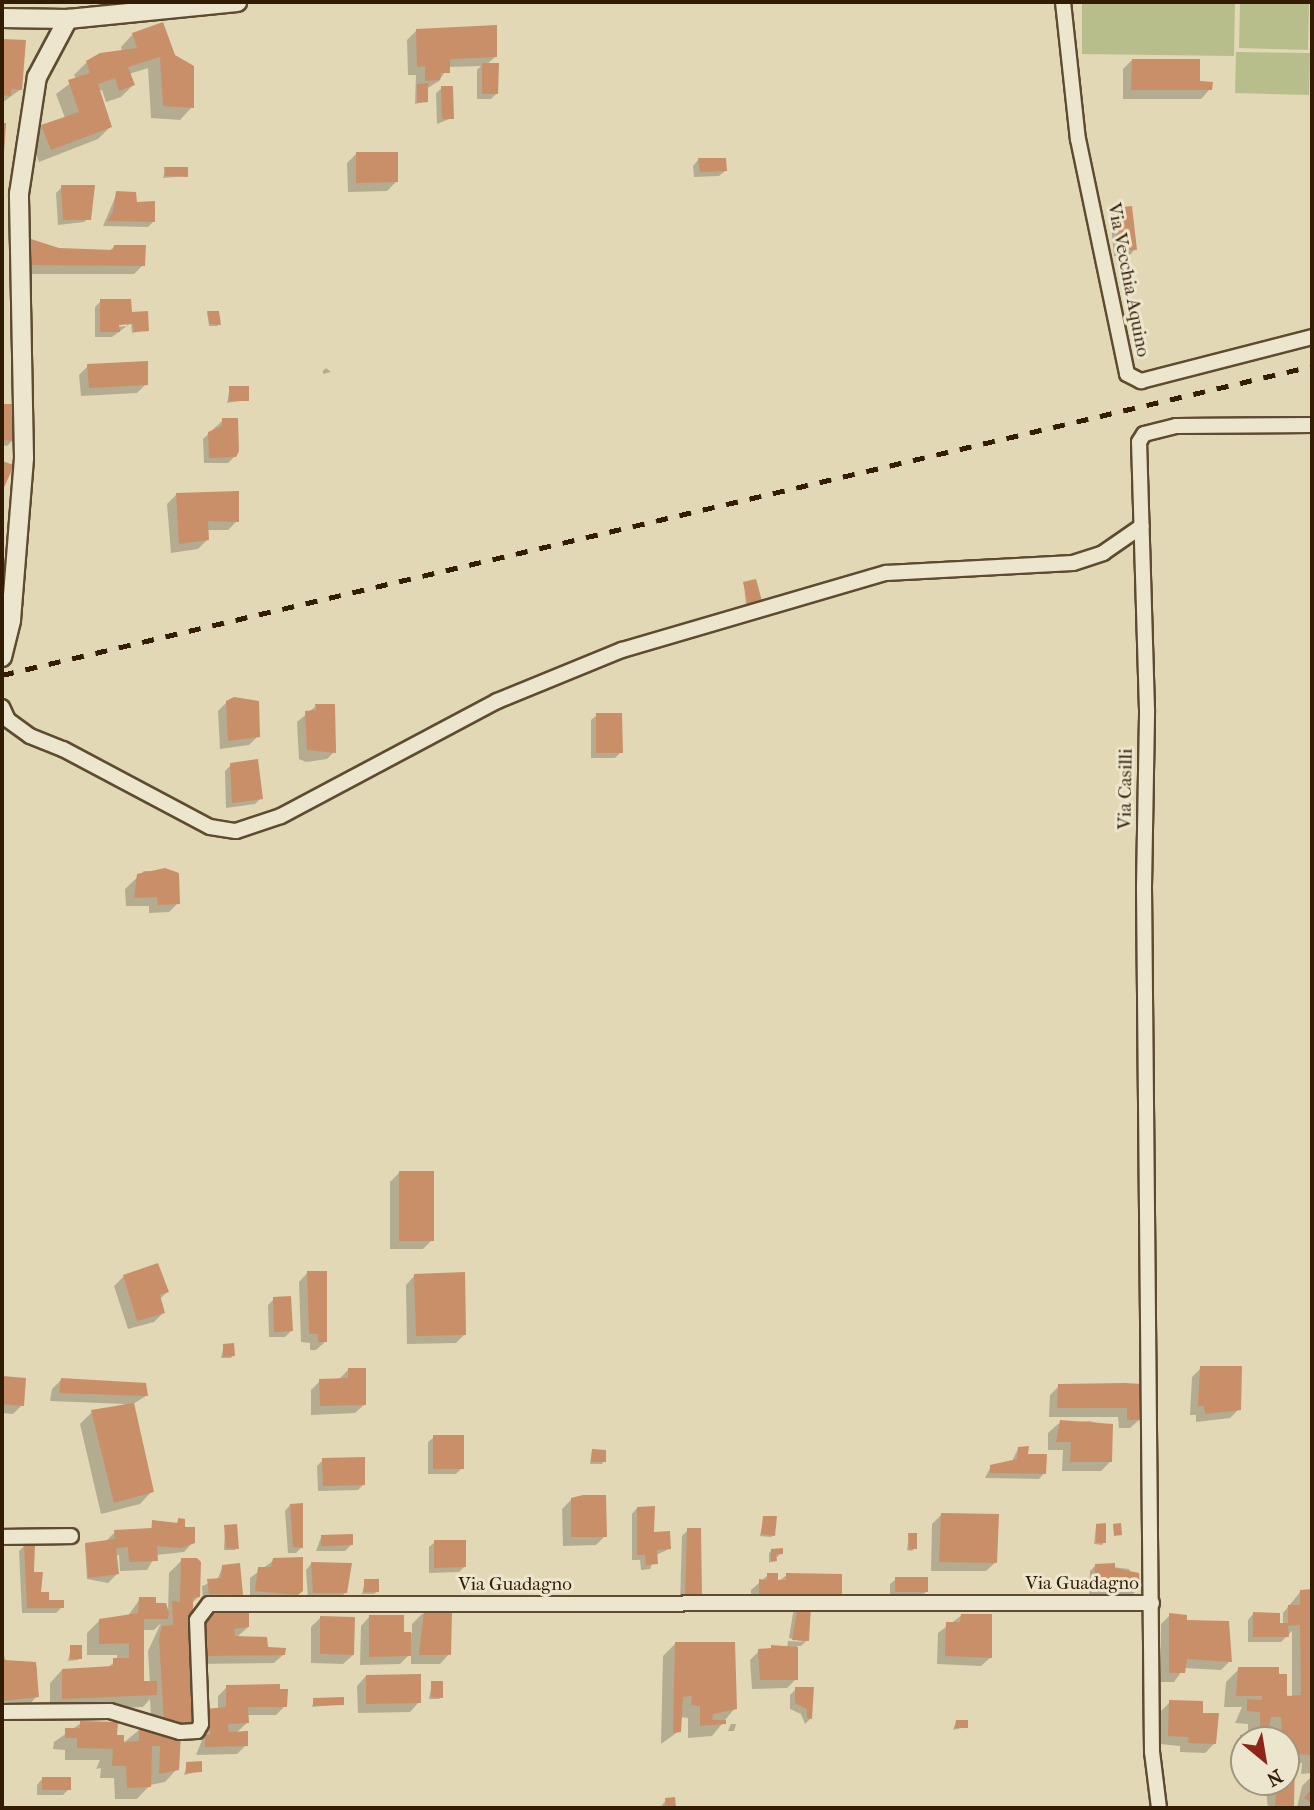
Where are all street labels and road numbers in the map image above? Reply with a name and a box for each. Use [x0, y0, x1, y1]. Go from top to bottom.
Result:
street label: Via Vecchia Aquino [1102, 201, 1154, 359]
street label: Via Casilli [1114, 748, 1138, 830]
street label: Via Guadagno [1025, 1573, 1139, 1595]
street label: Via Guadagno [458, 1574, 572, 1596]

